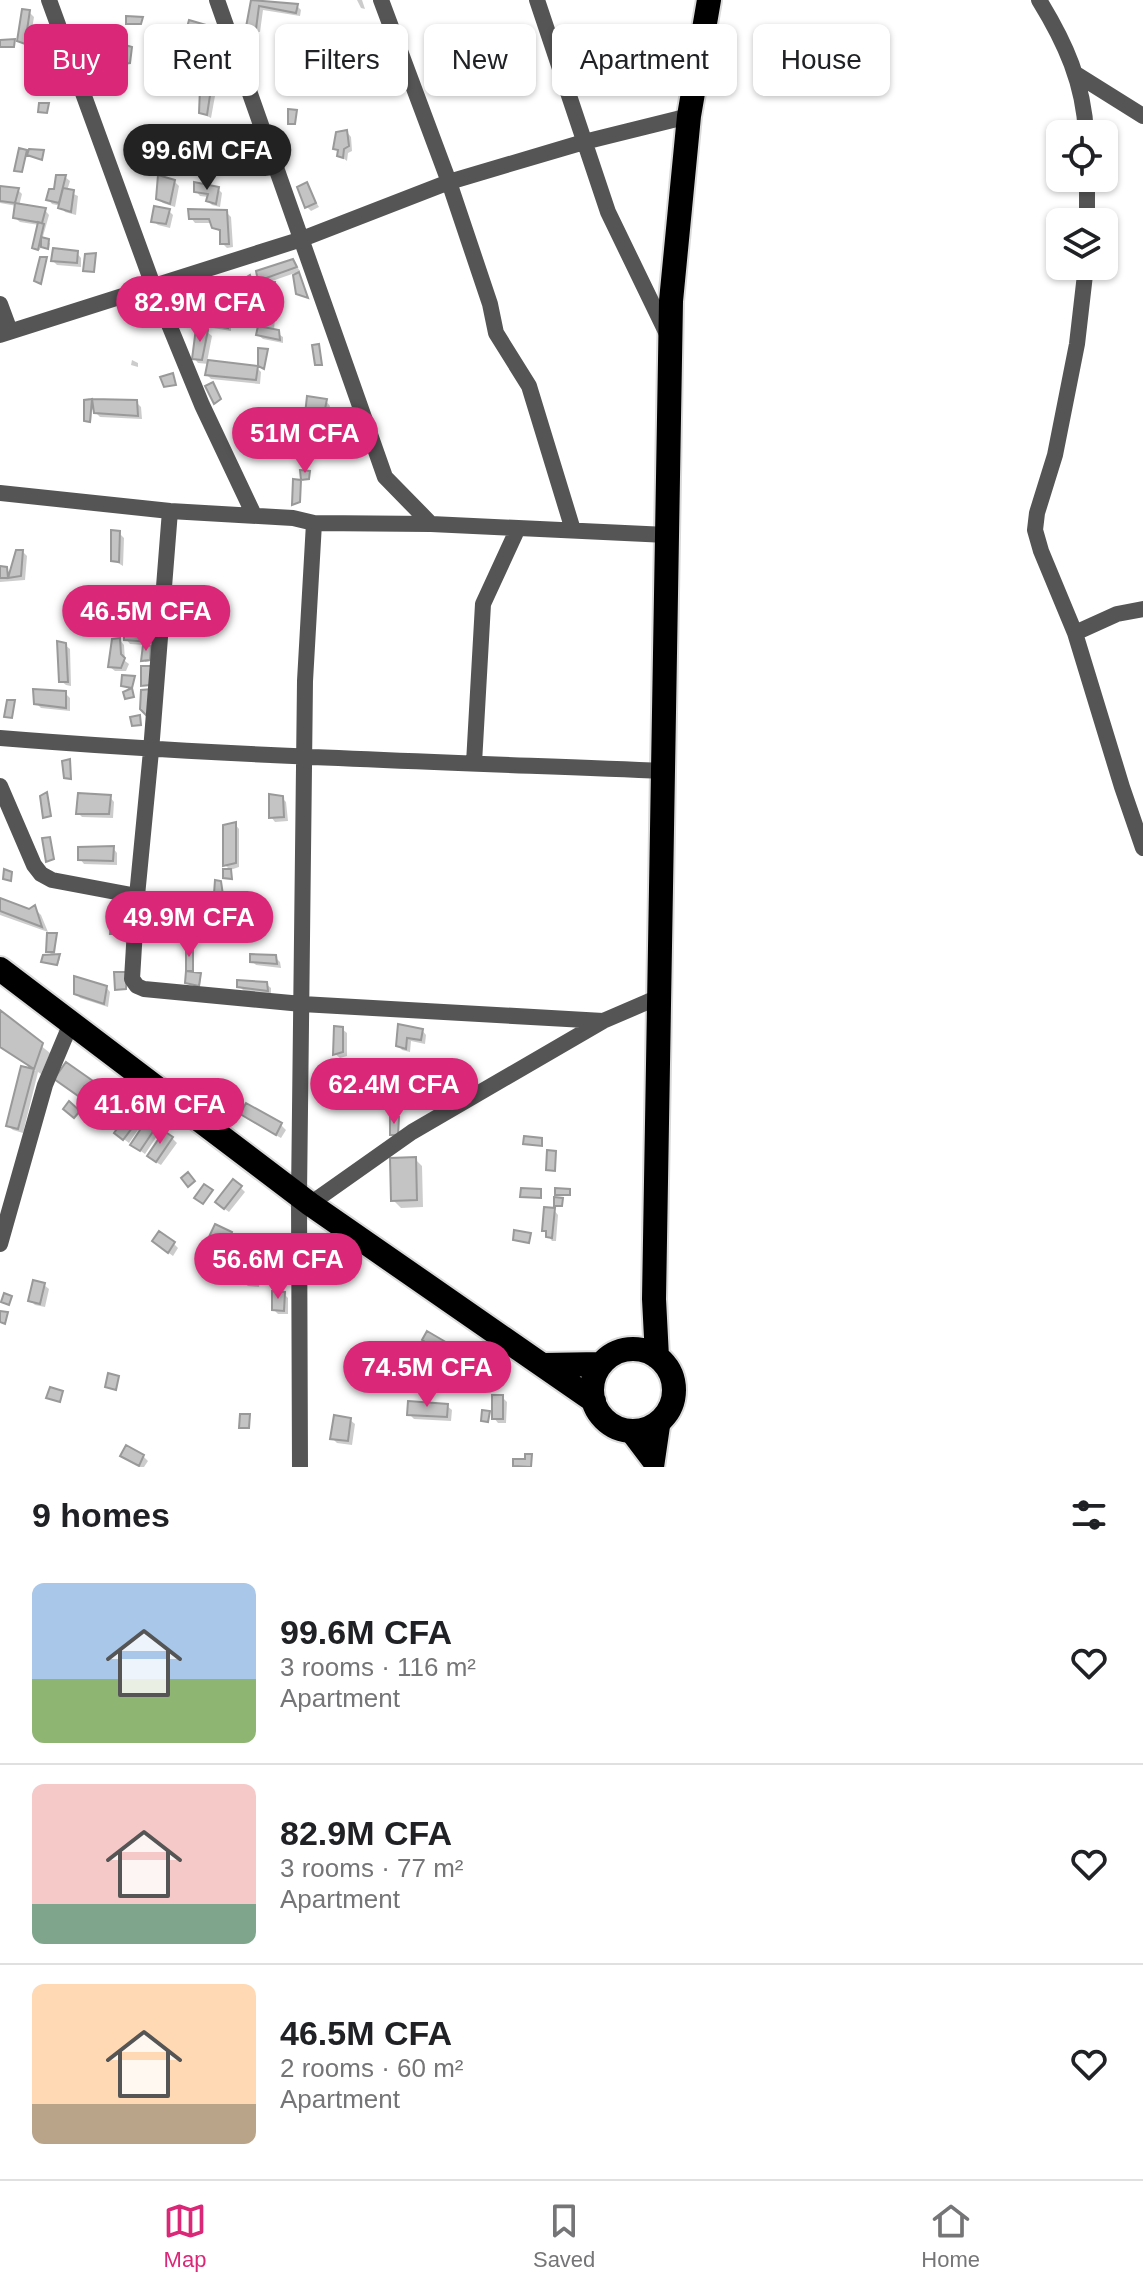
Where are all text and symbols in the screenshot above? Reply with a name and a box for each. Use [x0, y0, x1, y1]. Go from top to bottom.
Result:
chip: Buy [24, 24, 128, 96]
chip: Rent [144, 24, 259, 96]
chip: Filters [275, 24, 408, 96]
chip: New [424, 24, 536, 96]
chip: Apartment [552, 24, 737, 96]
chip: House [753, 24, 890, 96]
map controls [1046, 120, 1118, 280]
button: locate [1046, 120, 1118, 192]
pin: 99.6M CFA [115, 124, 299, 192]
text: 99.6M CFA [141, 135, 273, 165]
button: layers [1046, 208, 1118, 280]
pin: 82.9M CFA [108, 276, 292, 344]
text: 82.9M CFA [134, 287, 266, 317]
pin: 51M CFA [231, 407, 379, 475]
text: 51M CFA [250, 418, 360, 448]
pin: 46.5M CFA [54, 585, 238, 653]
text: 46.5M CFA [80, 596, 212, 626]
pin: 49.9M CFA [97, 891, 281, 959]
text: 49.9M CFA [123, 902, 255, 932]
pin: 62.4M CFA [302, 1058, 486, 1126]
text: 62.4M CFA [328, 1069, 460, 1099]
pin: 41.6M CFA [68, 1078, 252, 1146]
text: 41.6M CFA [94, 1089, 226, 1119]
pin: 56.6M CFA [186, 1233, 370, 1301]
text: 56.6M CFA [212, 1244, 344, 1274]
pin: 74.5M CFA [335, 1341, 519, 1409]
text: 74.5M CFA [361, 1352, 493, 1382]
icon: filters [1067, 1493, 1111, 1537]
text: 9 homes [32, 1496, 170, 1534]
text: 99.6M CFA [280, 1613, 452, 1651]
icon: home [96, 1615, 192, 1711]
icon: heart [1067, 1641, 1111, 1685]
text: 3 rooms · 116 m² [280, 1652, 476, 1682]
text: Apartment [280, 1683, 400, 1713]
text: 82.9M CFA [280, 1814, 452, 1852]
icon: home [96, 1816, 192, 1912]
icon: heart [1067, 1842, 1111, 1886]
text: 3 rooms · 77 m² [280, 1853, 464, 1883]
text: Apartment [280, 1884, 400, 1914]
text: 46.5M CFA [280, 2014, 452, 2052]
icon: home [96, 2016, 192, 2112]
icon: heart [1067, 2042, 1111, 2086]
text: 2 rooms · 60 m² [280, 2053, 464, 2083]
text: Apartment [280, 2084, 400, 2114]
tab: Map [163, 2199, 207, 2273]
tab: Saved [533, 2199, 595, 2273]
tab: Home [921, 2199, 980, 2273]

